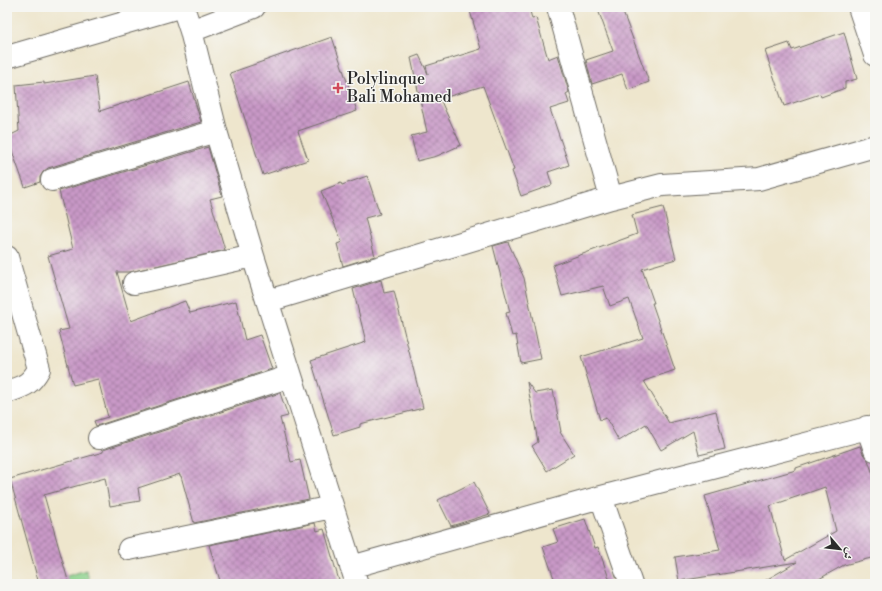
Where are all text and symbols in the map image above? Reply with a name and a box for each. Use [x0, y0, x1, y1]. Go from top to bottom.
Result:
place label: Polylinque Bali Mohamed [346, 69, 452, 107]
marker: Polylinque Bali Mohamed [332, 82, 344, 94]
north arrow [820, 529, 860, 569]
text: ش [839, 545, 857, 561]

